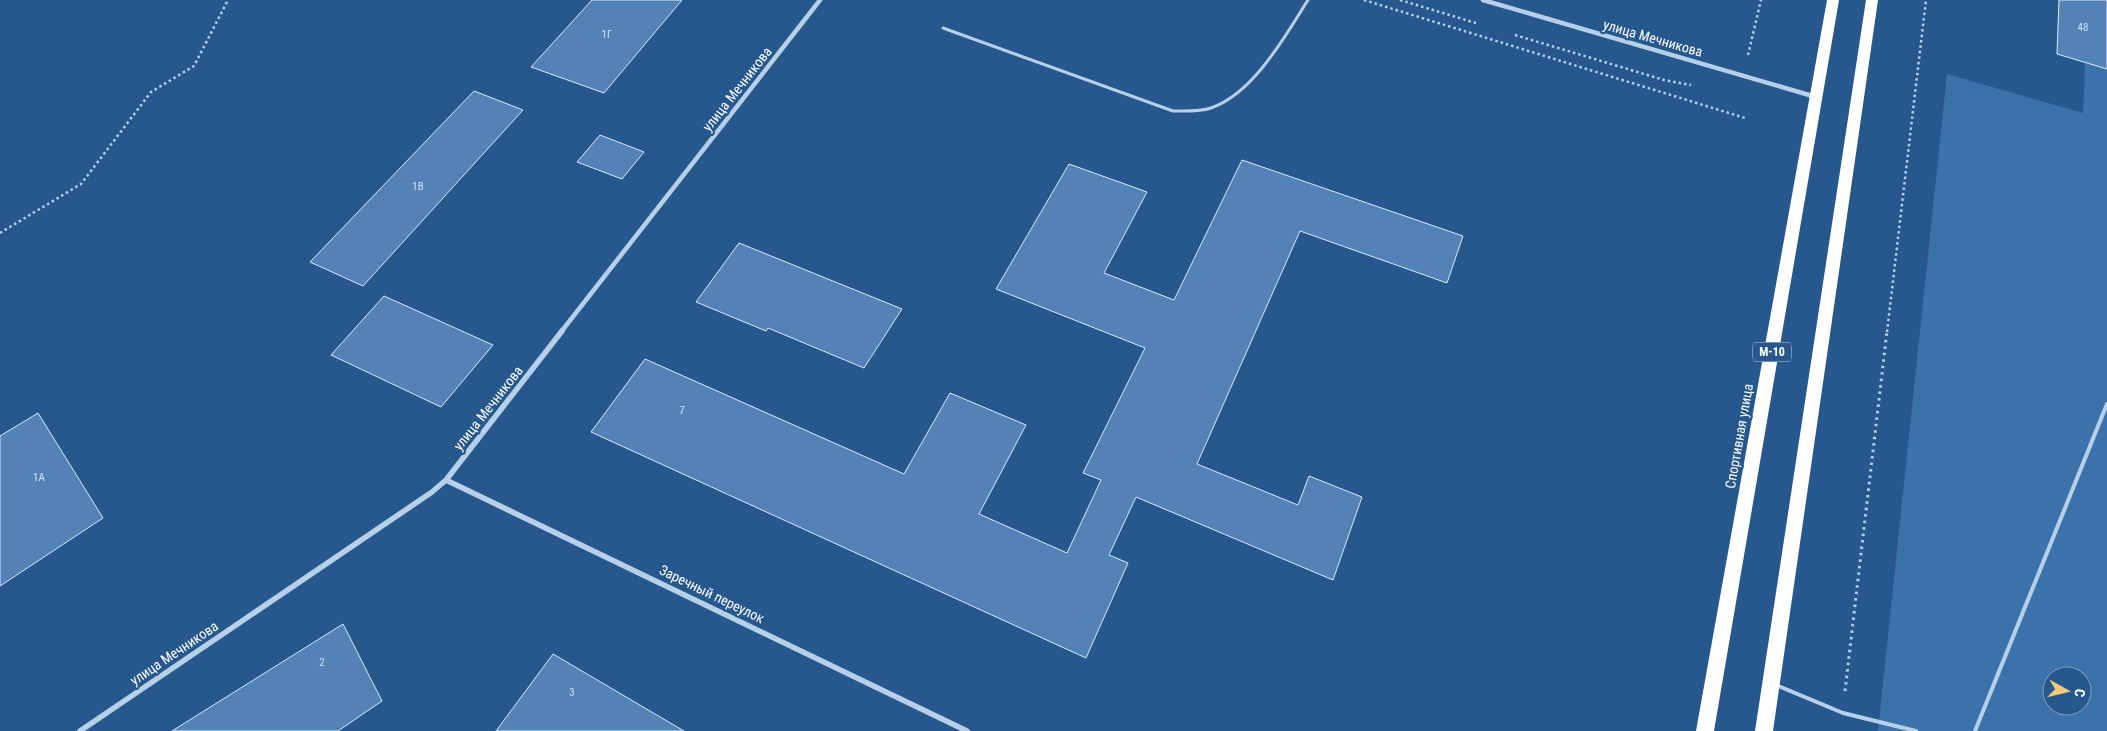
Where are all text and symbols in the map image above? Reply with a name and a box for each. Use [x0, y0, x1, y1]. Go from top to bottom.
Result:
street label: улица Мечникова [1602, 16, 1704, 60]
house number: 48 [2078, 21, 2088, 34]
house number: 1Г [602, 28, 612, 41]
street label: улица Мечникова [699, 44, 775, 134]
house number: 1В [412, 180, 424, 193]
road number: М-10 [1753, 342, 1791, 362]
street label: улица Мечникова [450, 363, 526, 453]
street label: Спортивная улица [1722, 382, 1756, 490]
house number: 7 [679, 404, 685, 417]
house number: 1А [33, 471, 46, 484]
street label: Заречный переулок [657, 562, 767, 626]
street label: улица Мечникова [127, 618, 221, 688]
house number: 2 [319, 656, 325, 669]
north arrow [2042, 666, 2092, 716]
house number: 3 [569, 686, 575, 699]
text: С [2071, 688, 2088, 698]

